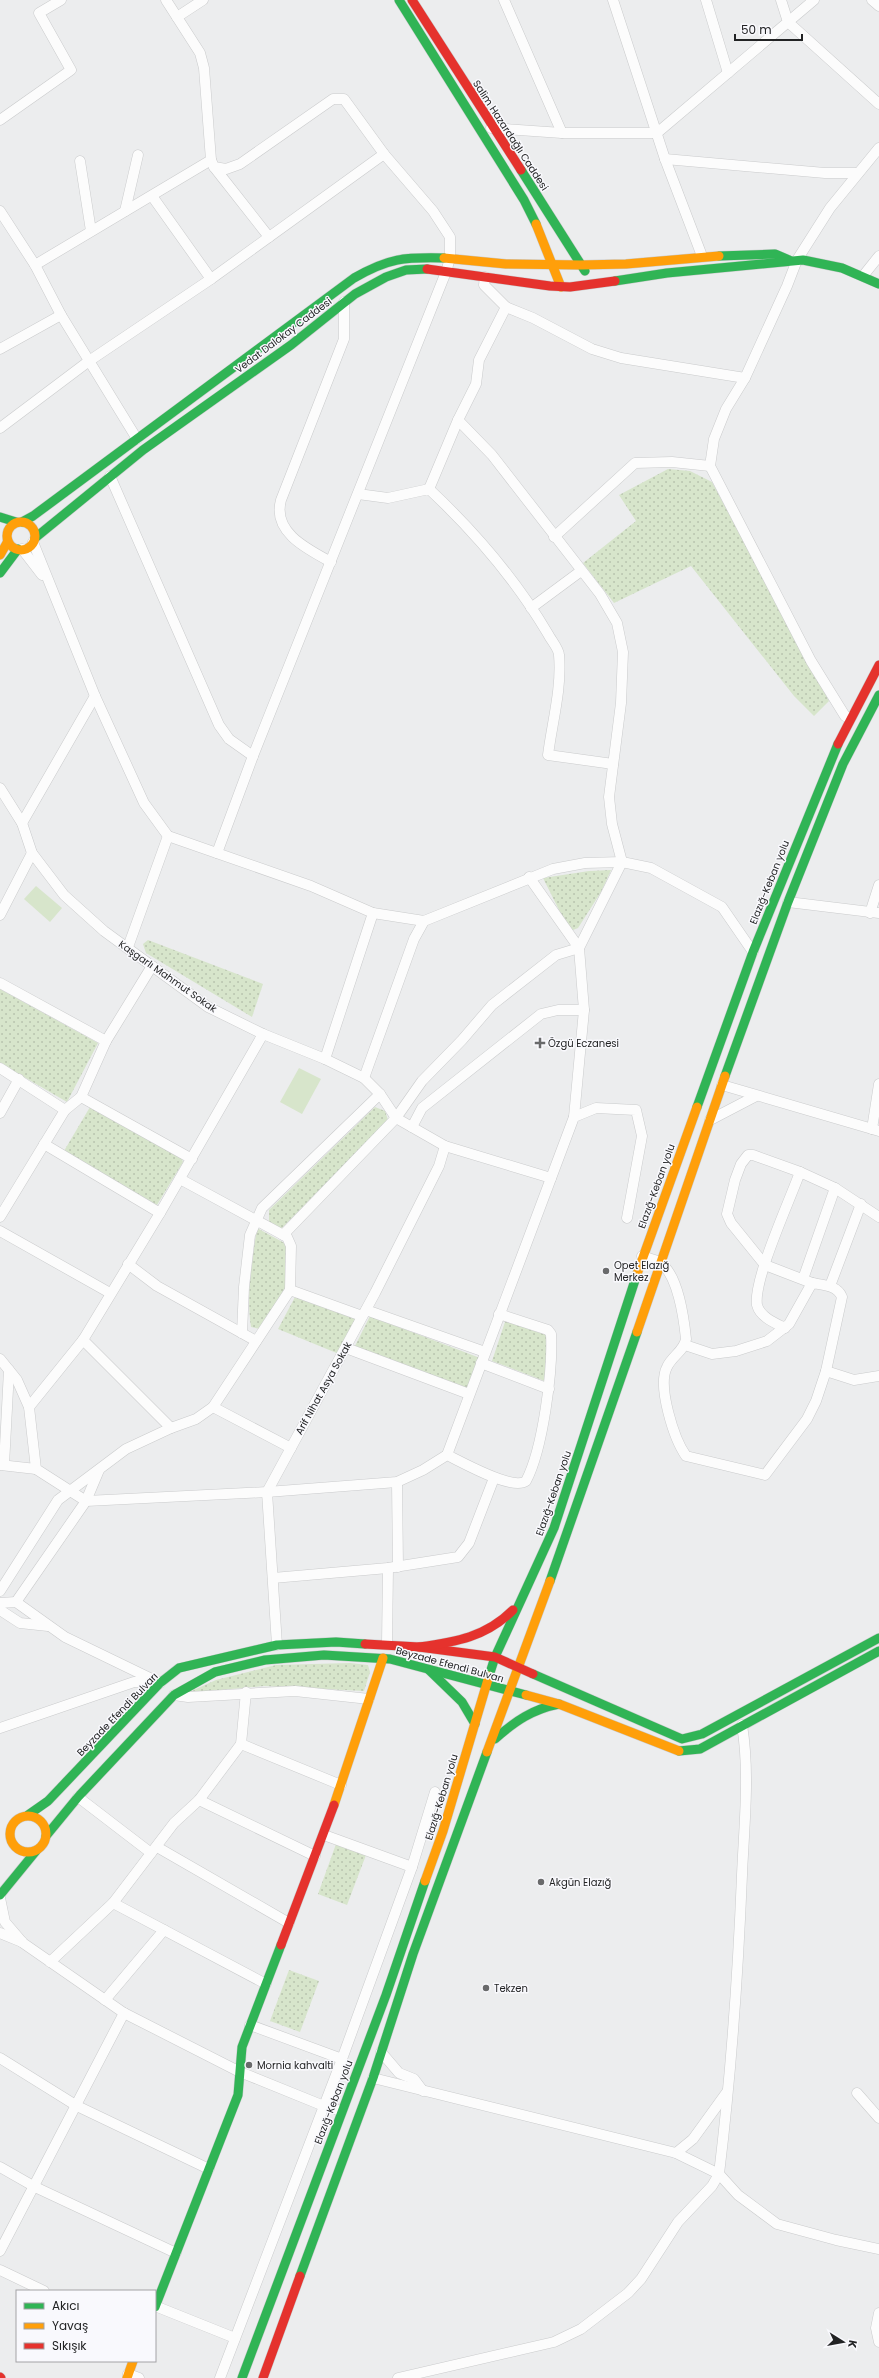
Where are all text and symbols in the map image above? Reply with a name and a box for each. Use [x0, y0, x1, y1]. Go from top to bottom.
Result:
scale bar [735, 16, 802, 42]
text: 50 m [741, 21, 772, 38]
street label: Salim Hazardağlı Caddesi [469, 77, 552, 193]
street label: Vedat Dalokay Caddesi [232, 294, 335, 377]
street label: Elazığ-Keban yolu [746, 838, 793, 926]
street label: Kaşgarlı Mahmut Sokak [116, 937, 221, 1017]
place label: Özgü Eczanesi [548, 1036, 619, 1051]
marker: Özgü Eczanesi [535, 1038, 545, 1048]
street label: Elazığ-Keban yolu [634, 1142, 679, 1231]
place label: Opet Elazığ Merkez [614, 1258, 669, 1285]
marker: Opet Elazığ Merkez [601, 1266, 611, 1276]
street label: Arif Nihat Asya Sokak [292, 1338, 356, 1437]
street label: Elazığ-Keban yolu [532, 1448, 575, 1538]
street label: Beyzade Efendi Bulvarı [394, 1643, 506, 1686]
street label: Beyzade Efendi Bulvarı [73, 1669, 161, 1760]
street label: Elazığ-Keban yolu [421, 1752, 462, 1842]
place label: Akgün Elazığ [549, 1875, 611, 1890]
marker: Akgün Elazığ [536, 1877, 546, 1887]
place label: Tekzen [494, 1981, 528, 1996]
marker: Tekzen [481, 1983, 491, 1993]
place label: Mornia kahvalti [257, 2058, 333, 2073]
street label: Elazığ-Keban yolu [310, 2058, 356, 2147]
marker: Mornia kahvalti [244, 2060, 254, 2070]
legend [16, 2290, 156, 2362]
text: Akıcı [52, 2297, 80, 2314]
text: Yavaş [52, 2317, 88, 2334]
north arrow [823, 2322, 863, 2362]
text: Sıkışık [52, 2337, 87, 2354]
text: K [844, 2339, 861, 2350]

